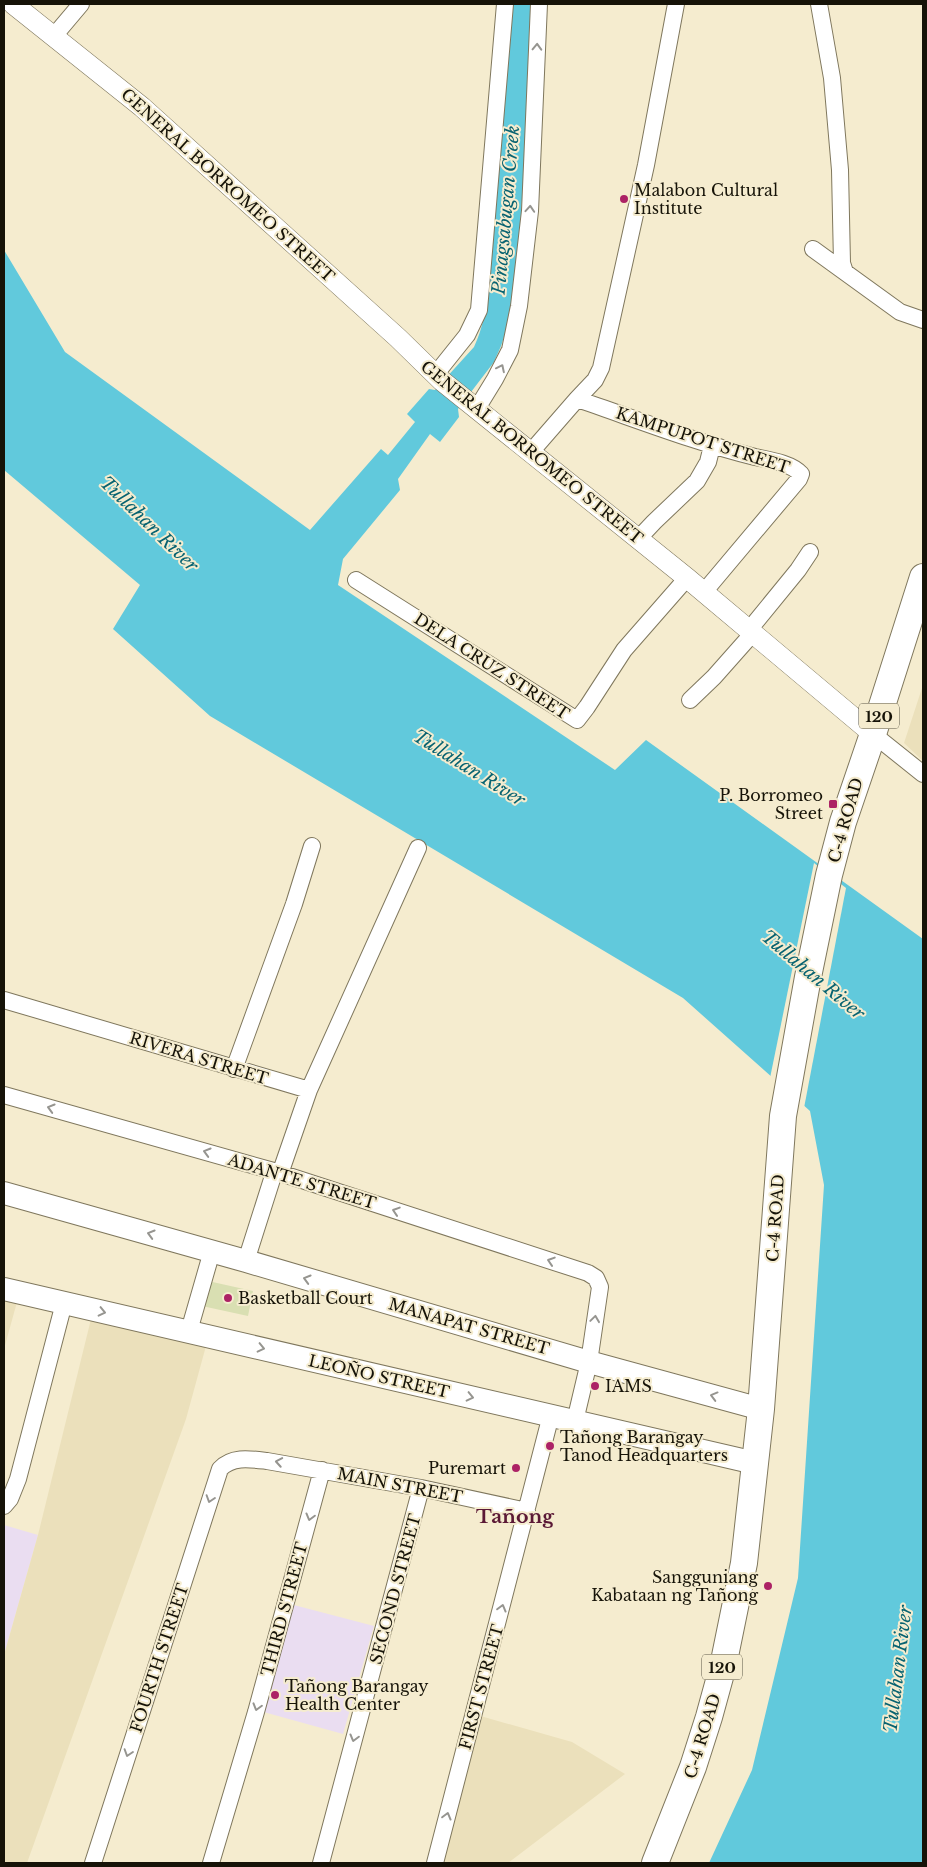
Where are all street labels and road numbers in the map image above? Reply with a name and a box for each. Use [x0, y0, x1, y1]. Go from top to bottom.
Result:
street label: GENERAL BORROMEO STREET [117, 84, 339, 286]
street label: GENERAL BORROMEO STREET [417, 356, 647, 548]
street label: KAMPUPOT STREET [614, 402, 793, 478]
street label: DELA CRUZ STREET [411, 608, 573, 724]
road number: 120 [859, 704, 899, 728]
street label: C-4 ROAD [823, 775, 867, 865]
street label: RIVERA STREET [127, 1027, 271, 1089]
street label: ADANTE STREET [225, 1149, 379, 1213]
street label: C-4 ROAD [762, 1174, 788, 1262]
street label: MANAPAT STREET [386, 1293, 552, 1359]
street label: LEOÑO STREET [307, 1349, 452, 1402]
street label: MAIN STREET [336, 1463, 464, 1507]
street label: SECOND STREET [365, 1512, 425, 1666]
street label: THIRD STREET [257, 1540, 311, 1678]
street label: FOURTH STREET [125, 1581, 193, 1735]
street label: FIRST STREET [455, 1622, 507, 1752]
road number: 120 [702, 1654, 742, 1680]
street label: C-4 ROAD [680, 1691, 724, 1781]

